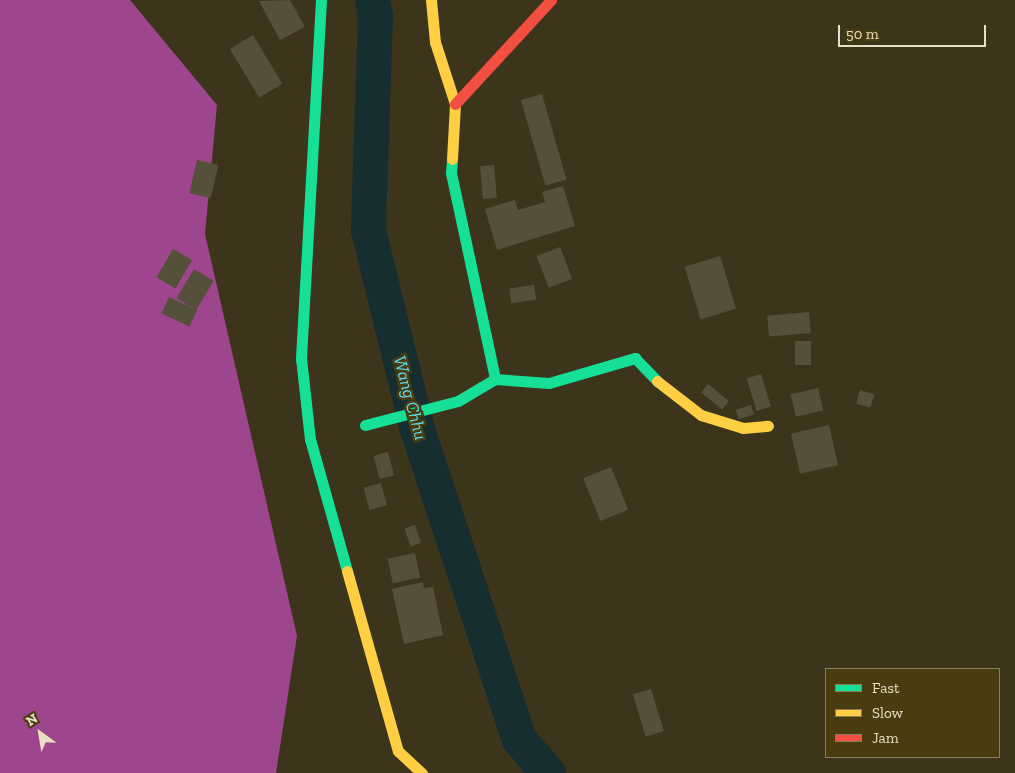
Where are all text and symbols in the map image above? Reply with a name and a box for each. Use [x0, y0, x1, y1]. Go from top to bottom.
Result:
scale bar [840, 15, 988, 47]
text: 50 m [846, 25, 879, 43]
water label: Wang Chhu [388, 354, 432, 442]
legend [825, 668, 1000, 758]
text: Fast [872, 679, 900, 697]
text: Slow [872, 704, 903, 722]
north arrow [15, 708, 65, 758]
text: N [23, 710, 41, 730]
text: Jam [872, 729, 899, 747]

